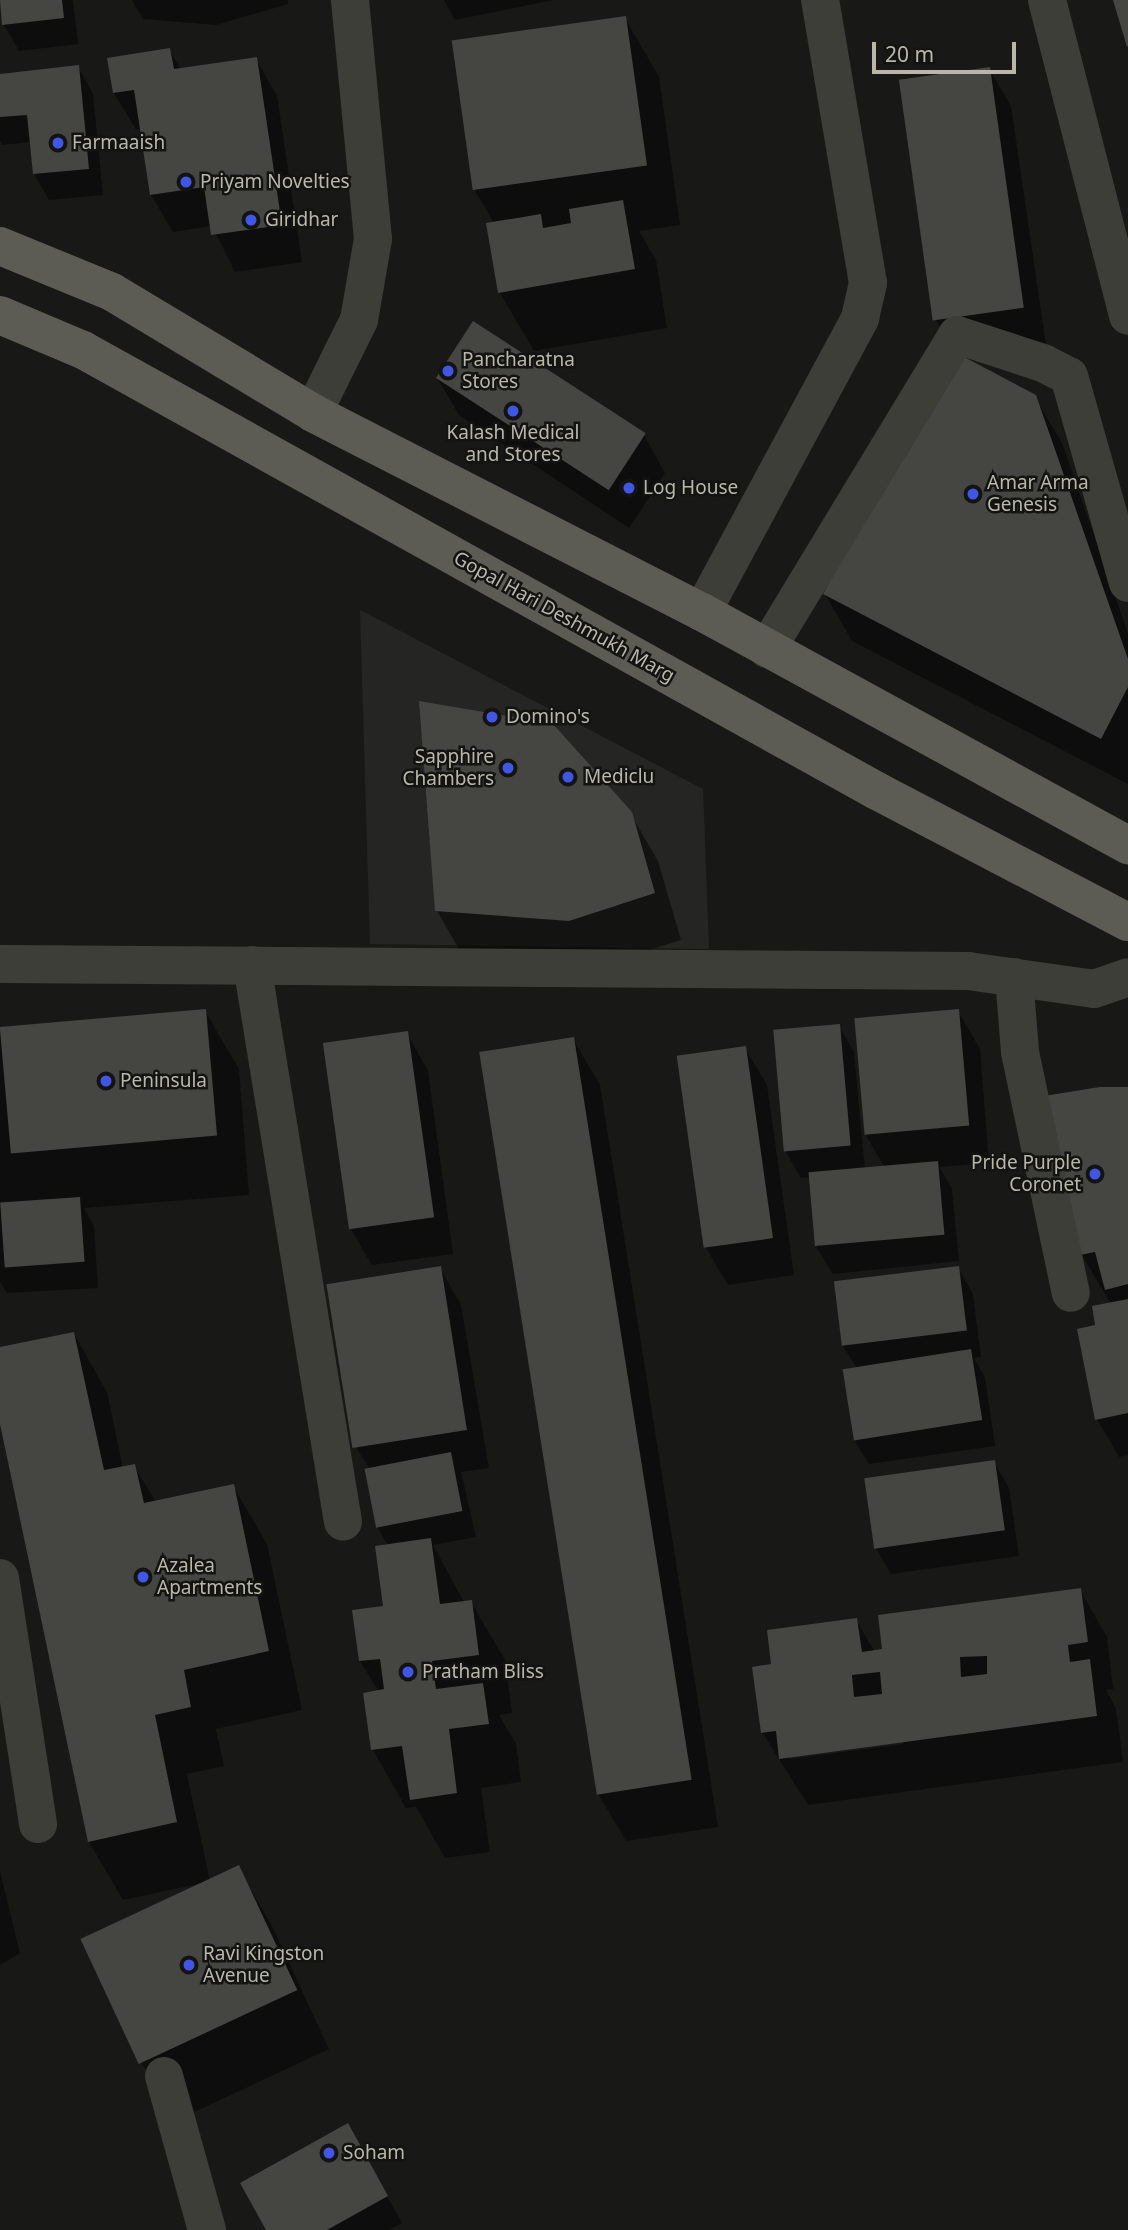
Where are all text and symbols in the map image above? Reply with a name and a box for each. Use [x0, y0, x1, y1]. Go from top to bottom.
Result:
scale bar [876, 28, 1020, 72]
text: 20 m [885, 40, 934, 68]
place label: Farmaaish [72, 132, 165, 154]
marker: Farmaaish [50, 135, 66, 151]
place label: Priyam Novelties [200, 171, 350, 193]
marker: Priyam Novelties [178, 174, 194, 190]
place label: Giridhar [265, 209, 338, 231]
marker: Giridhar [243, 212, 259, 228]
place label: Pancharatna Stores [462, 349, 575, 393]
marker: Pancharatna Stores [440, 363, 456, 379]
marker: Kalash Medical and Stores [505, 403, 521, 419]
place label: Kalash Medical and Stores [447, 422, 579, 466]
place label: Amar Arma Genesis [987, 472, 1089, 516]
place label: Log House [643, 477, 738, 499]
marker: Log House [621, 480, 637, 496]
marker: Amar Arma Genesis [965, 486, 981, 502]
street label: Gopal Hari Deshmukh Marg [450, 547, 678, 687]
place label: Domino's [506, 706, 590, 728]
marker: Domino's [484, 709, 500, 725]
place label: Sapphire Chambers [402, 746, 494, 790]
marker: Sapphire Chambers [500, 760, 516, 776]
place label: Mediclu [584, 766, 654, 788]
marker: Mediclu [558, 767, 578, 787]
place label: Peninsula [120, 1070, 207, 1092]
marker: Peninsula [98, 1073, 114, 1089]
place label: Pride Purple Coronet [971, 1152, 1081, 1196]
marker: Pride Purple Coronet [1087, 1166, 1103, 1182]
place label: Azalea Apartments [157, 1555, 262, 1599]
marker: Azalea Apartments [135, 1569, 151, 1585]
place label: Pratham Bliss [422, 1661, 544, 1683]
marker: Pratham Bliss [400, 1664, 416, 1680]
place label: Ravi Kingston Avenue [203, 1943, 324, 1987]
marker: Ravi Kingston Avenue [181, 1957, 197, 1973]
place label: Soham [343, 2142, 405, 2164]
marker: Soham [321, 2145, 337, 2161]

